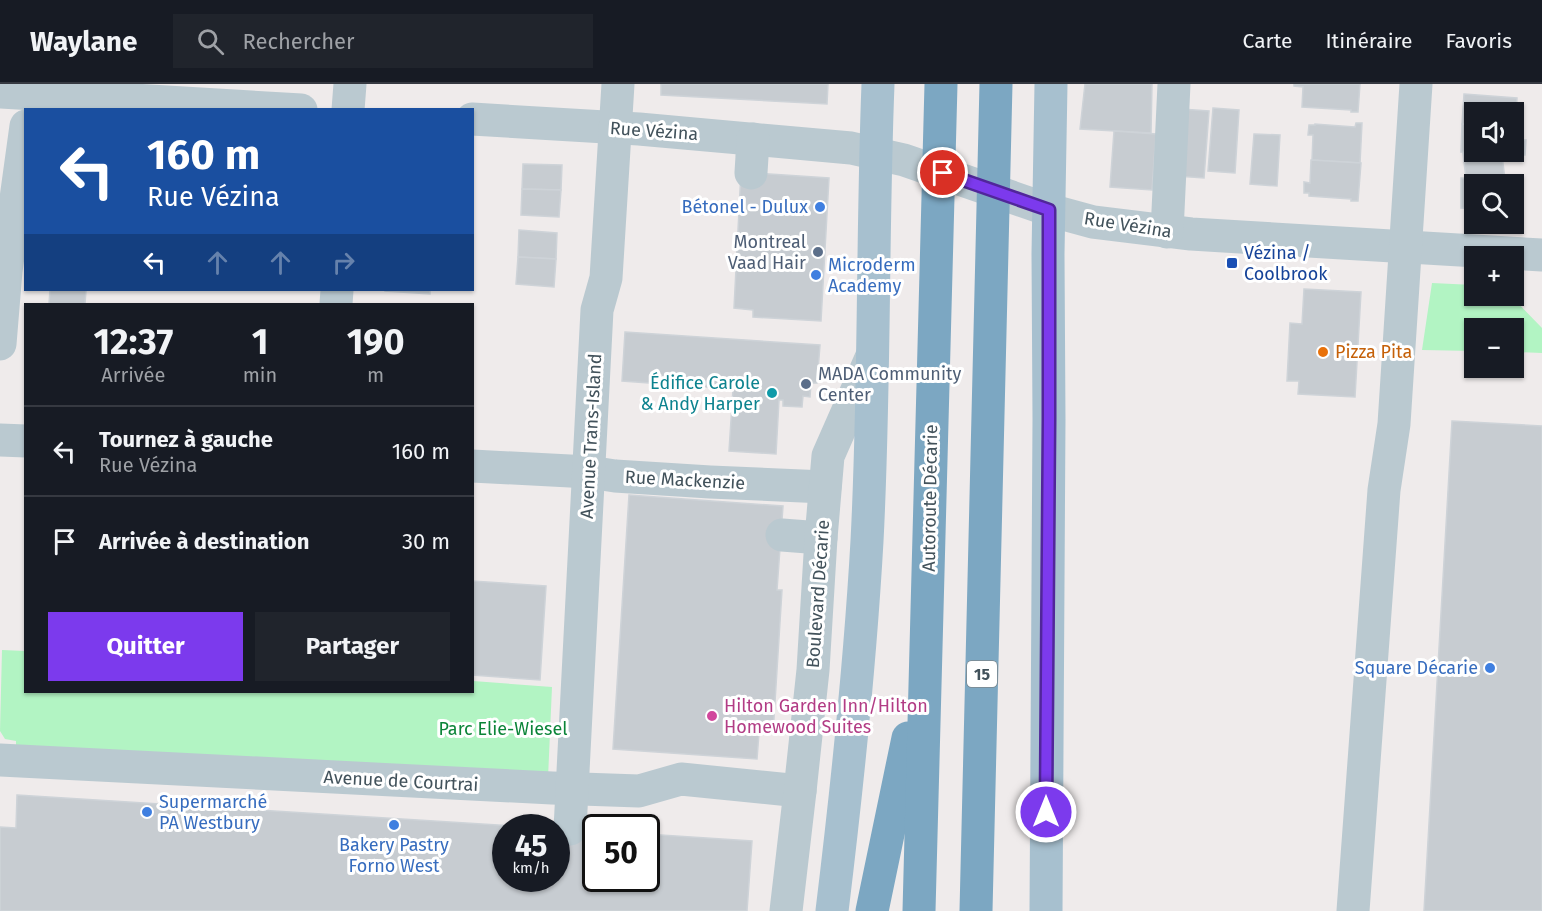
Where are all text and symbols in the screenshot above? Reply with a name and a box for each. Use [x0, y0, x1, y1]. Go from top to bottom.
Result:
search box [173, 14, 593, 68]
text: Waylane [30, 25, 137, 58]
icon: search [194, 25, 227, 58]
text: Rechercher [242, 28, 355, 55]
text: Carte [1243, 28, 1292, 54]
text: Itinéraire [1325, 28, 1412, 54]
text: Favoris [1445, 28, 1512, 54]
map controls [1464, 102, 1524, 378]
button: sound [1464, 102, 1524, 162]
street label: Rue Vézina [609, 117, 699, 145]
text: 160 m [147, 130, 260, 180]
icon: left [48, 132, 126, 210]
pin [917, 147, 968, 198]
icon: arrive [926, 156, 959, 189]
button: search [1464, 174, 1524, 234]
text: Rue Vézina [147, 181, 280, 213]
place label: Bétonel - Dulux [682, 196, 808, 218]
marker: Bétonel - Dulux [813, 200, 827, 214]
street label: Rue Vézina [1083, 207, 1173, 243]
place label: Montreal Vaad Hair [728, 231, 806, 274]
place label: Vézina / Coolbrook [1244, 242, 1328, 285]
marker: Montreal Vaad Hair [811, 245, 825, 259]
icon: left [138, 246, 171, 279]
icon: ahead [201, 246, 234, 279]
icon: ahead [264, 246, 297, 279]
icon: right [327, 246, 360, 279]
button: + [1464, 246, 1524, 306]
place label: Microderm Academy [828, 254, 916, 297]
marker: Vézina / Coolbrook [1225, 256, 1239, 270]
marker: Microderm Academy [809, 268, 823, 282]
button: − [1464, 318, 1524, 378]
text: 12:37 [93, 320, 173, 364]
text: 1 [252, 320, 268, 364]
text: 190 [347, 320, 405, 364]
place label: Pizza Pita [1335, 341, 1412, 363]
marker: Pizza Pita [1316, 345, 1330, 359]
street label: Avenue Trans-Island [576, 353, 606, 519]
text: Arrivée [101, 363, 165, 387]
text: min [243, 363, 277, 387]
text: m [367, 363, 384, 387]
place label: MADA Community Center [818, 363, 961, 406]
place label: Édifice Carole & Andy Harper [640, 371, 760, 415]
marker: MADA Community Center [799, 377, 813, 391]
marker: Édifice Carole & Andy Harper [765, 386, 779, 400]
street label: Autoroute Décarie [918, 424, 942, 572]
text: Tournez à gauche [99, 426, 273, 453]
icon: left [48, 435, 81, 468]
text: 160 m [392, 438, 450, 465]
text: Rue Vézina [99, 453, 197, 477]
street label: Rue Mackenzie [624, 466, 746, 494]
street label: Boulevard Décarie [802, 519, 834, 669]
icon: arrive [48, 525, 81, 558]
text: Arrivée à destination [99, 528, 309, 555]
text: 30 m [402, 528, 450, 555]
button: Quitter [48, 612, 243, 681]
button: Partager [255, 612, 450, 681]
place label: Square Décarie [1355, 657, 1478, 679]
road number: 15 [967, 661, 997, 687]
marker: Square Décarie [1483, 661, 1497, 675]
place label: Hilton Garden Inn/Hilton Homewood Suites [724, 695, 928, 738]
marker: Hilton Garden Inn/Hilton Homewood Suites [705, 709, 719, 723]
park label: Parc Elie-Wiesel [438, 718, 568, 740]
street label: Avenue de Courtrai [323, 766, 479, 796]
position arrow [1014, 780, 1078, 844]
place label: Supermarché PA Westbury [159, 791, 267, 834]
marker: Supermarché PA Westbury [140, 805, 154, 819]
speed limit sign: 50 [582, 814, 660, 892]
marker: Bakery Pastry Forno West [387, 818, 401, 832]
text: 45 [515, 828, 547, 864]
place label: Bakery Pastry Forno West [339, 834, 449, 877]
text: km/h [512, 859, 550, 877]

